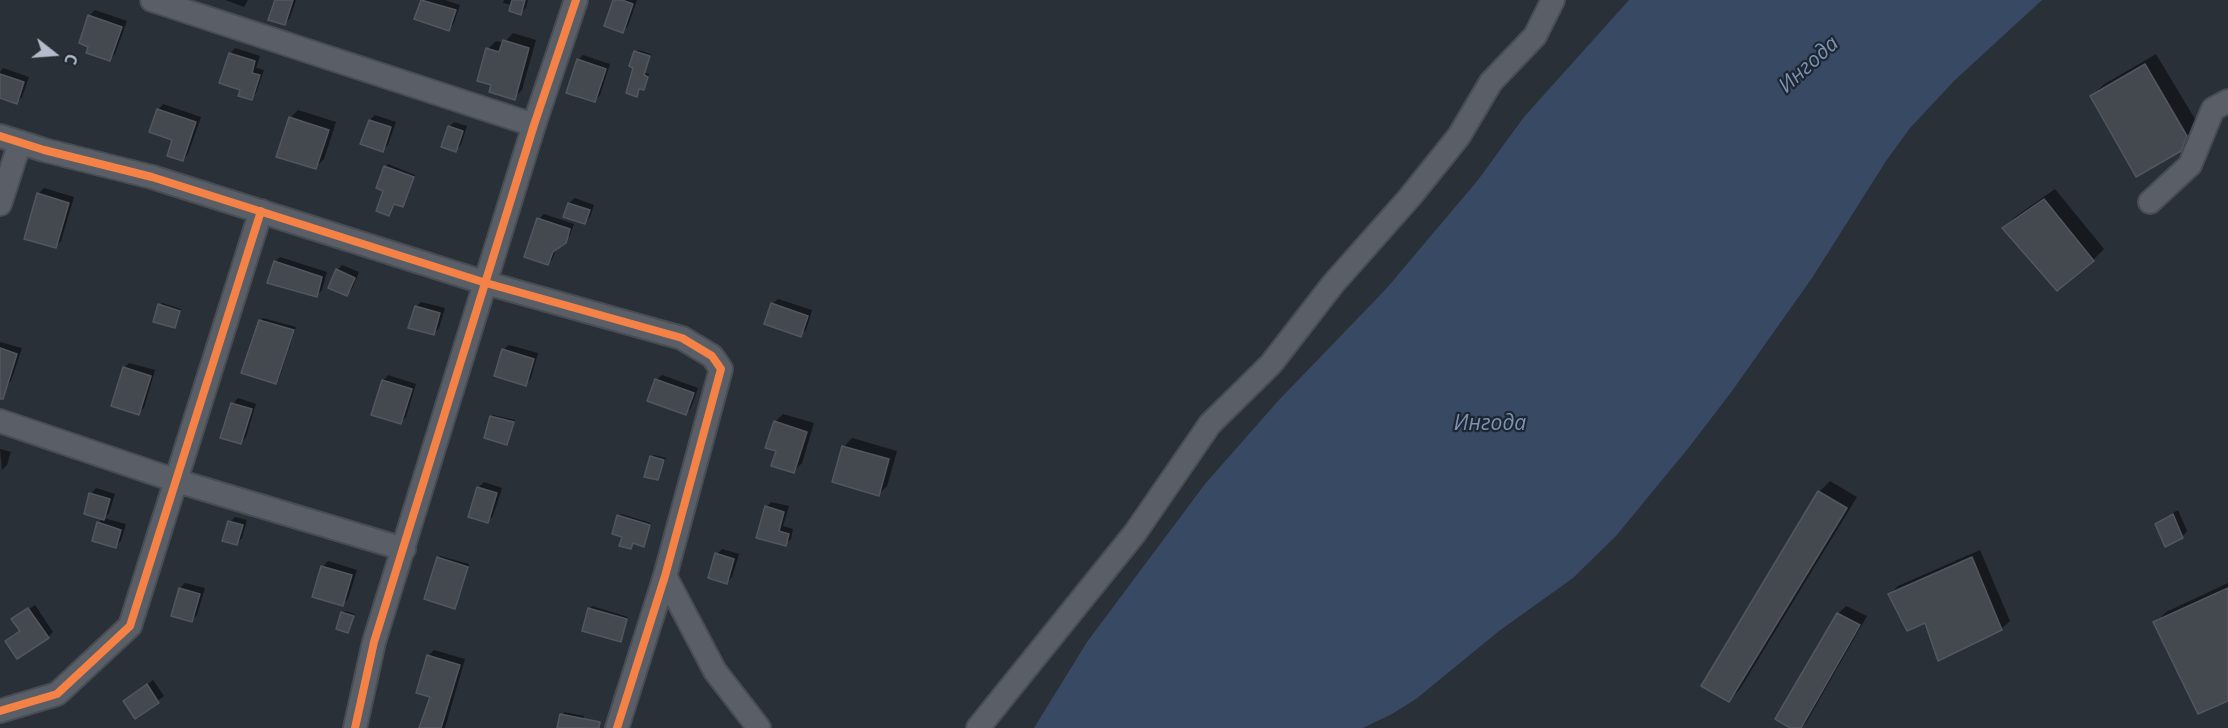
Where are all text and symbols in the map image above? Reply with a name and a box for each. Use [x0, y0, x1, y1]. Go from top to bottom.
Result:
north arrow [24, 24, 84, 84]
water label: Ингода [1774, 31, 1844, 99]
text: С [59, 51, 83, 67]
water label: Ингода [1454, 411, 1526, 437]

